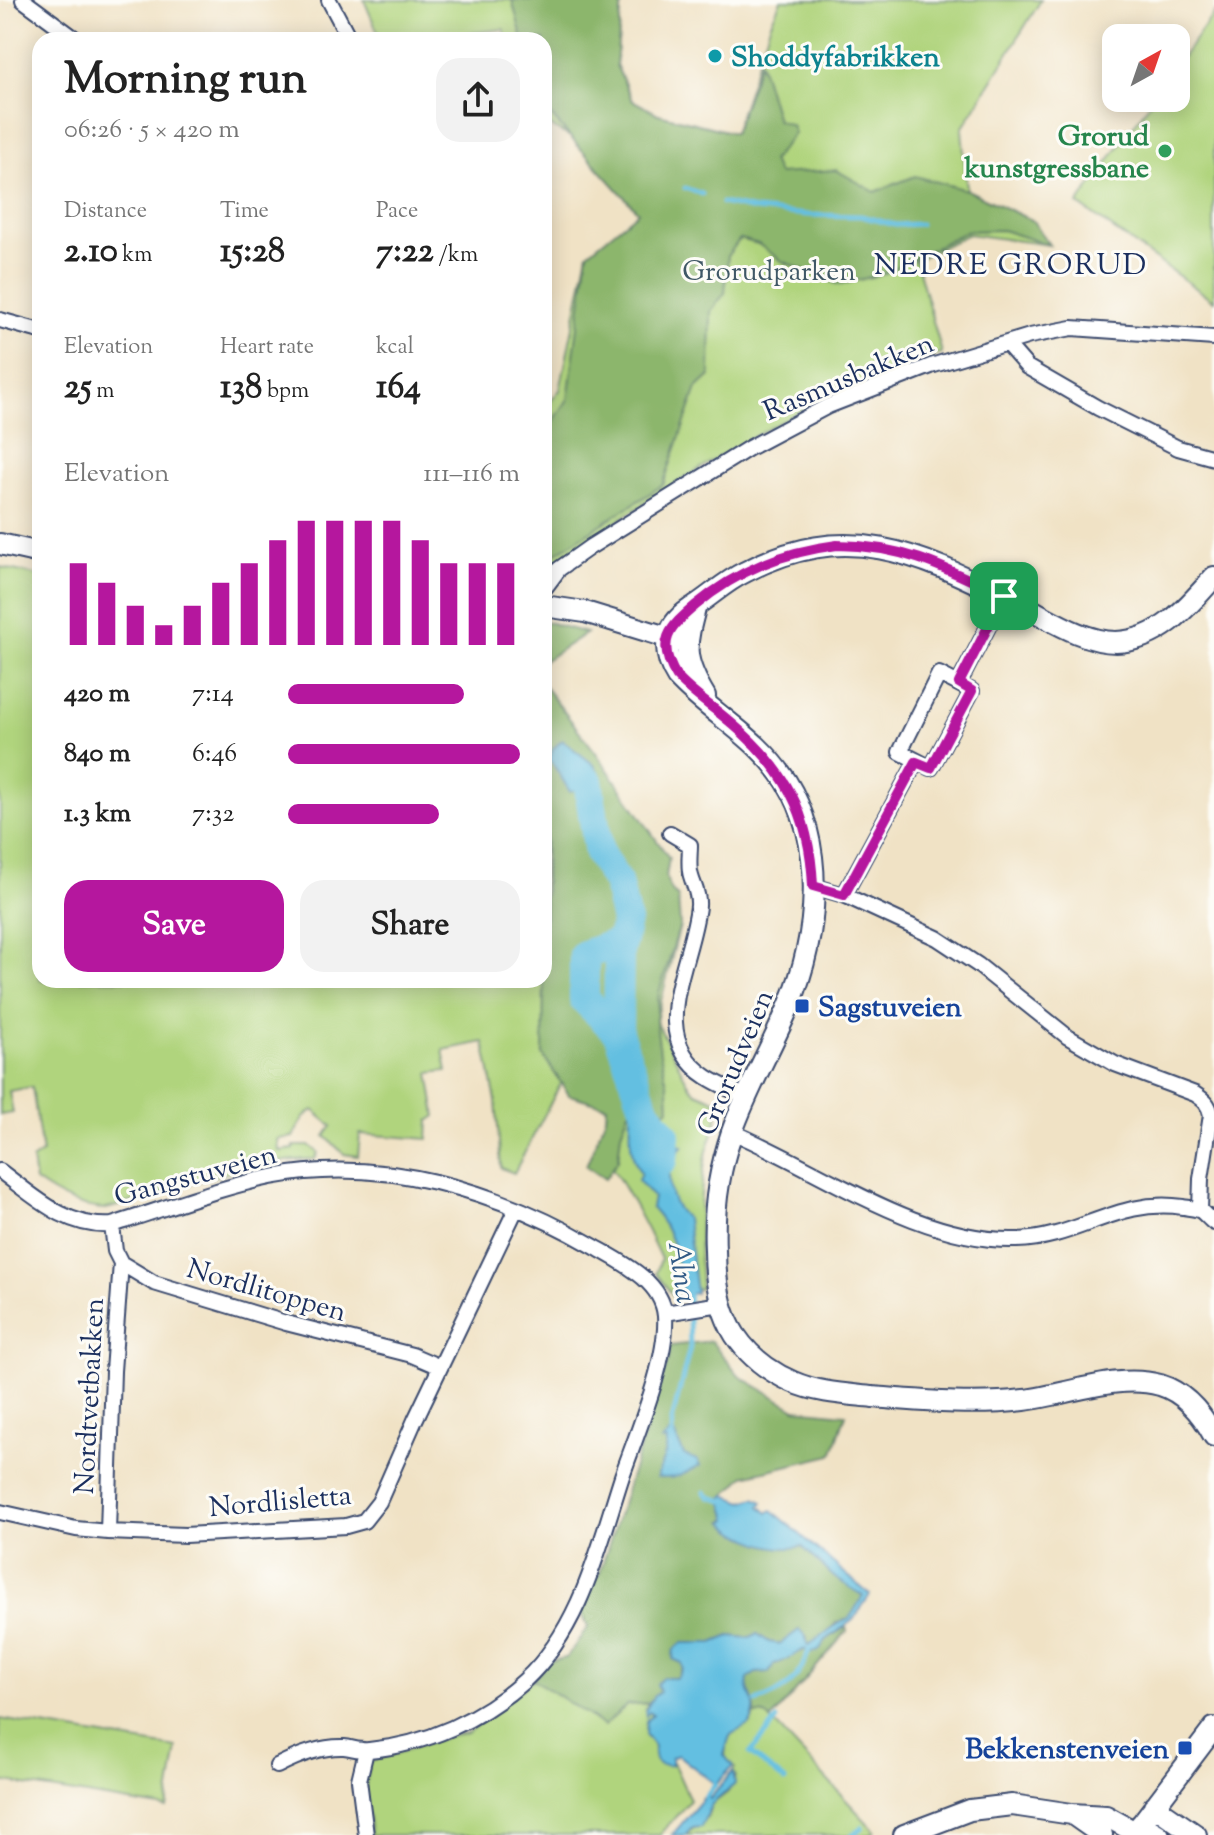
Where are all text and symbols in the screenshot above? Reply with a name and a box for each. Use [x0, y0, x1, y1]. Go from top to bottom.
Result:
north arrow [1102, 24, 1190, 112]
map controls [1102, 24, 1190, 112]
place label: Shoddyfabrikken [731, 39, 940, 79]
marker: Shoddyfabrikken [706, 47, 724, 65]
text: Morning run [64, 50, 307, 113]
button: share [436, 58, 520, 142]
text: 06:26 · 5 × 420 m [64, 112, 240, 149]
place label: Grorud kunstgressbane [964, 118, 1149, 190]
marker: Grorud kunstgressbane [1156, 142, 1174, 160]
text: Distance [64, 196, 147, 228]
text: Time [220, 196, 269, 228]
text: Pace [376, 196, 418, 228]
text: 2.10 [64, 228, 118, 277]
text: 15:28 [220, 228, 285, 277]
text: 7:22 [376, 228, 434, 277]
text: km [118, 240, 153, 272]
text: /km [434, 240, 478, 272]
district label: NEDRE GRORUD [874, 245, 1148, 288]
park label: Grorudparken [682, 253, 856, 293]
street label: Rasmusbakken [758, 325, 941, 433]
text: Elevation [64, 332, 153, 364]
text: Heart rate [220, 332, 314, 364]
text: kcal [376, 332, 414, 364]
text: 25 [64, 364, 92, 413]
text: 138 [220, 364, 262, 413]
text: 164 [376, 364, 421, 413]
text: m [92, 376, 114, 408]
text: bpm [262, 376, 309, 408]
text: Elevation [64, 456, 169, 493]
text: 111–116 m [423, 456, 520, 493]
pin [970, 562, 1038, 630]
icon: arrive [982, 574, 1026, 618]
text: 420 m [64, 676, 130, 713]
text: 7:14 [192, 676, 234, 713]
text: 840 m [64, 736, 130, 773]
text: 6:46 [192, 736, 237, 773]
text: 1.3 km [64, 796, 131, 833]
text: 7:32 [192, 796, 234, 833]
button: Save [64, 880, 284, 972]
button: Share [300, 880, 520, 972]
street label: Grorudveien [688, 984, 785, 1142]
place label: Sagstuveien [818, 989, 962, 1029]
marker: Sagstuveien [793, 997, 811, 1015]
street label: Gangstuveien [110, 1136, 281, 1218]
water label: Alna [655, 1239, 706, 1306]
street label: Nordlitoppen [182, 1250, 351, 1334]
street label: Nordtvetbakken [66, 1297, 116, 1495]
street label: Nordlisletta [207, 1477, 353, 1529]
place label: Bekkenstenveien [965, 1731, 1169, 1771]
marker: Bekkenstenveien [1176, 1739, 1194, 1757]

